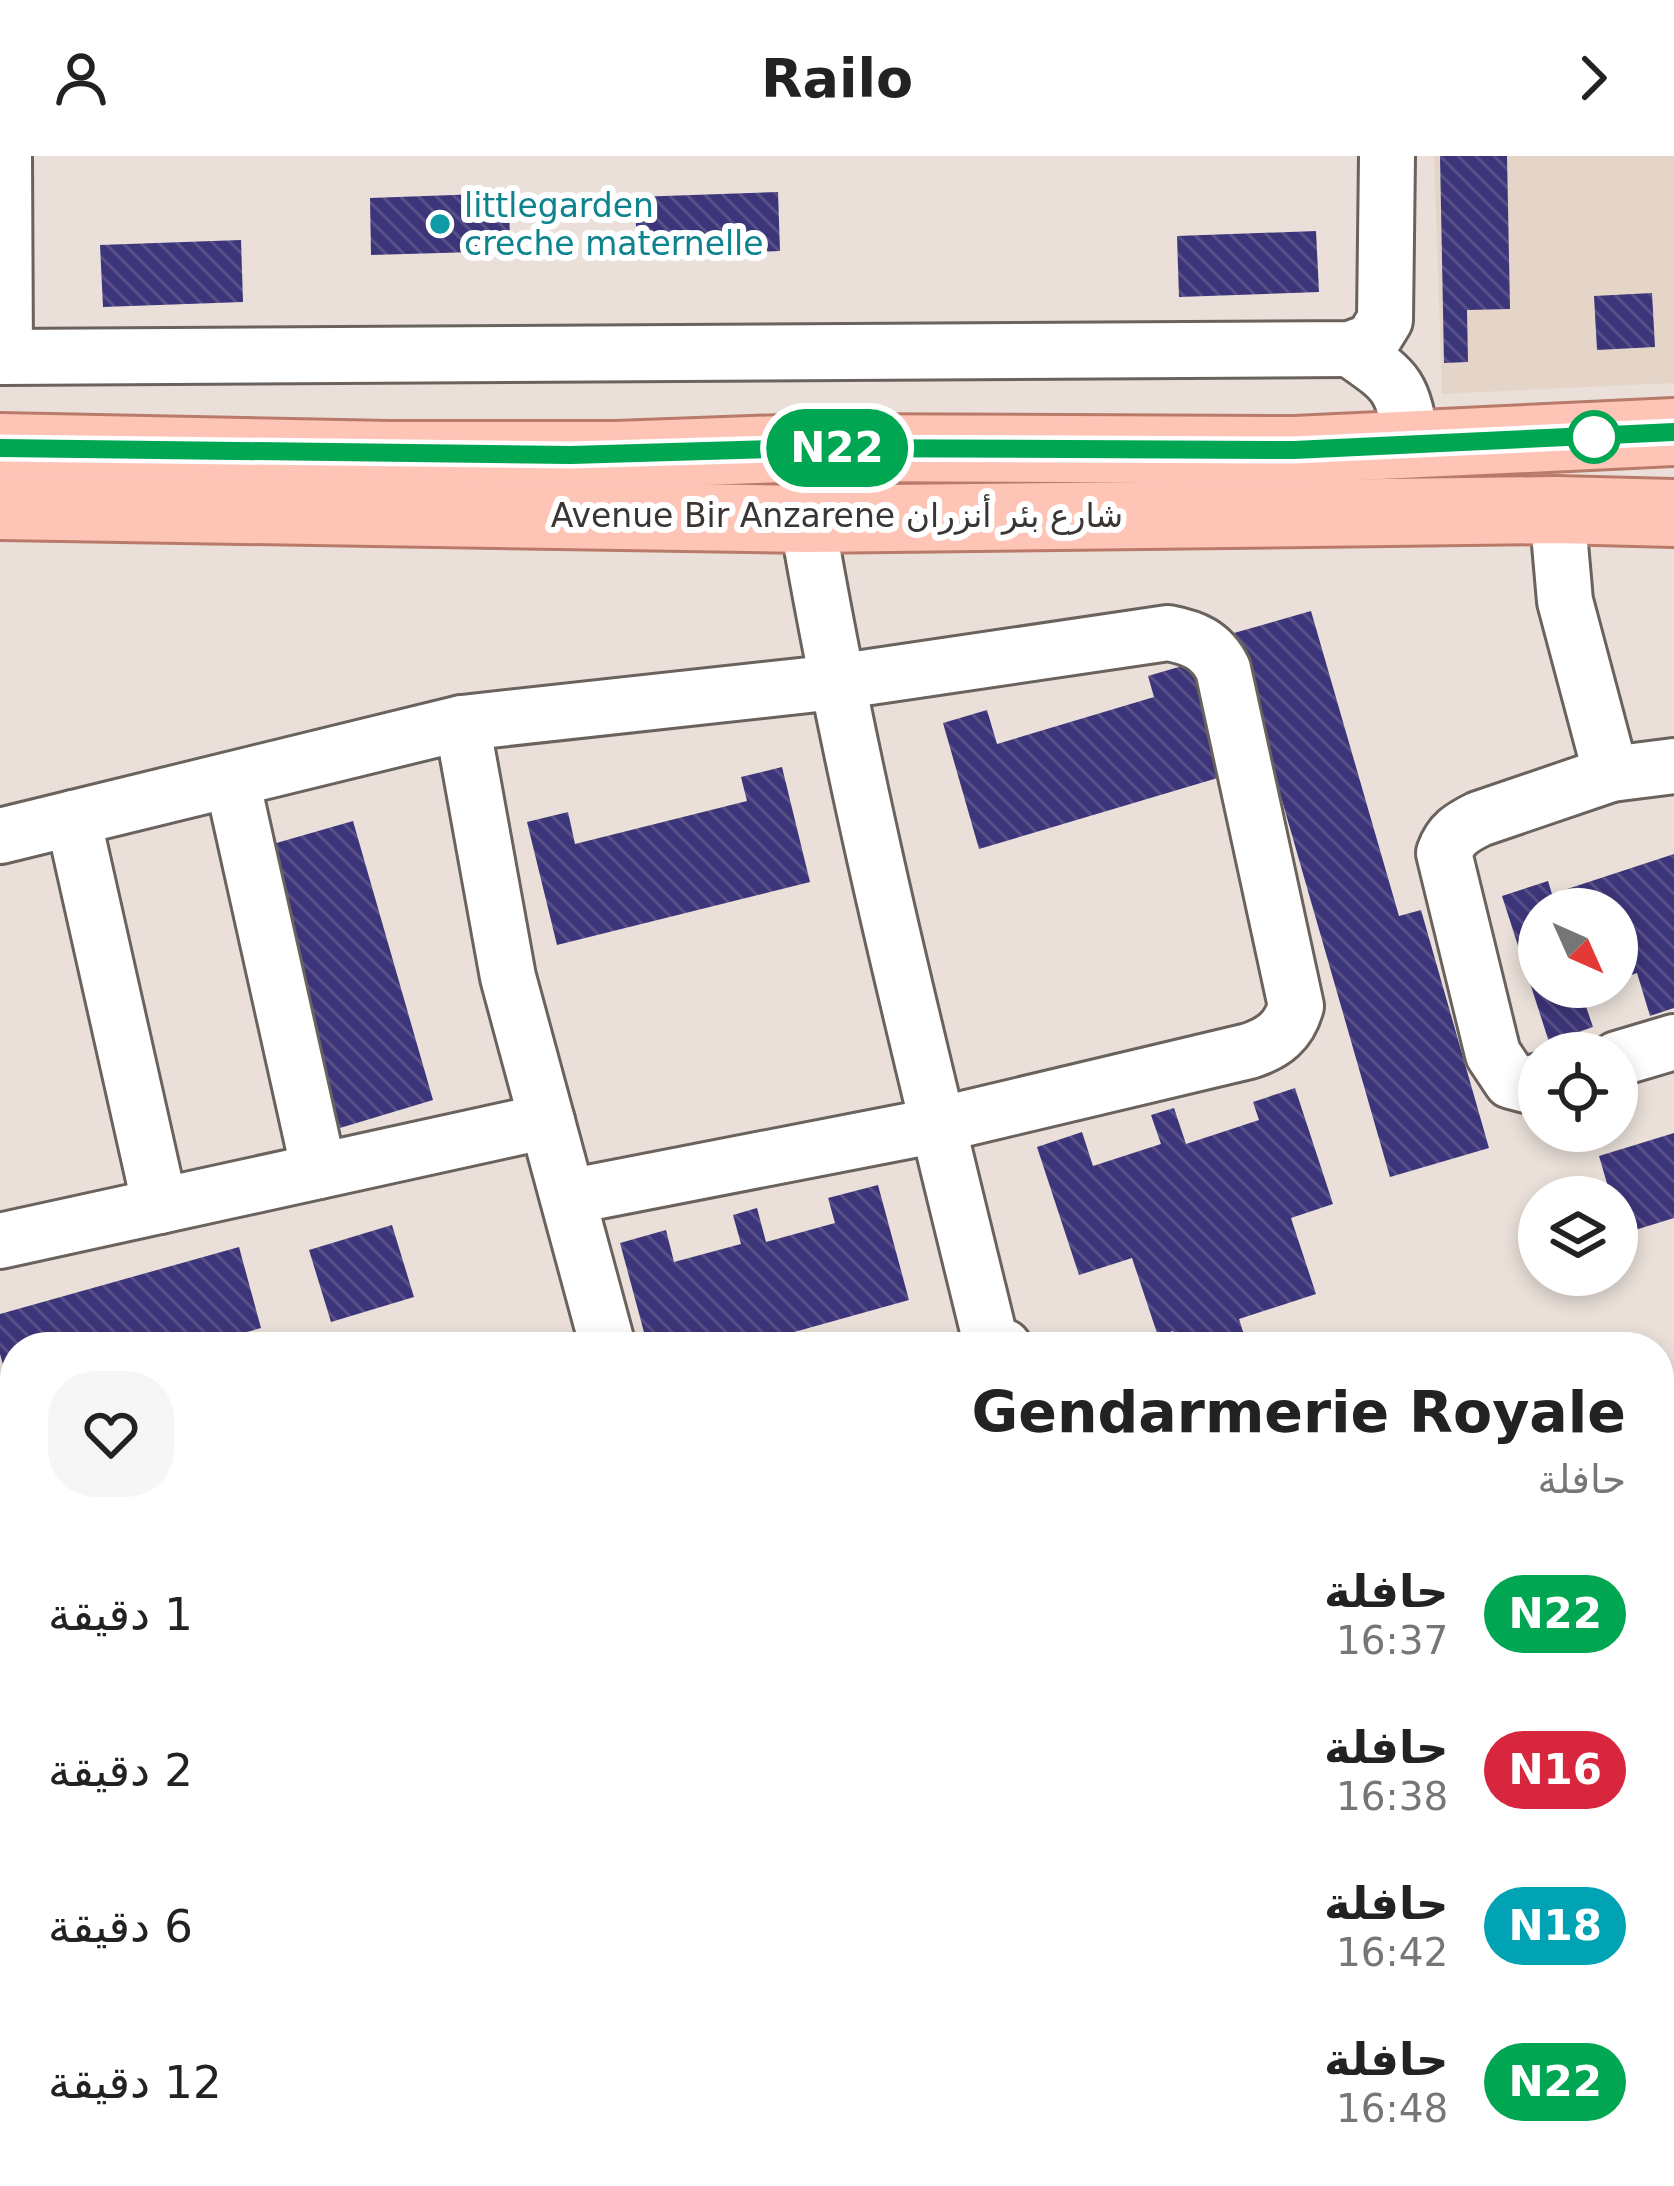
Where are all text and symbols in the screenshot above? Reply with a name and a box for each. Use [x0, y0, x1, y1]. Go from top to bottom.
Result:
icon: person [48, 45, 114, 111]
icon: forward [1560, 45, 1626, 111]
text: Railo [761, 47, 913, 110]
place label: littlegarden creche maternelle [464, 186, 764, 263]
marker: littlegarden creche maternelle [427, 211, 453, 237]
line badge: N22 [768, 409, 906, 487]
unlabelled marker [1569, 412, 1619, 462]
text: N22 [790, 423, 884, 472]
street label: Avenue Bir Anzarene شارع بئر أنزران [551, 494, 1123, 535]
north arrow [1518, 888, 1638, 1008]
map controls [1518, 888, 1638, 1296]
button: locate [1518, 1032, 1638, 1152]
button: layers [1518, 1176, 1638, 1296]
button: heart [48, 1371, 174, 1497]
text: Gendarmerie Royale [972, 1379, 1626, 1445]
text: حافلة [1538, 1457, 1626, 1502]
text: حافلة [1324, 1565, 1448, 1618]
text: 1 دقيقة [48, 1588, 193, 1641]
text: N22 [1508, 1589, 1602, 1638]
text: 16:37 [1336, 1618, 1448, 1663]
text: حافلة [1324, 1721, 1448, 1774]
text: 2 دقيقة [48, 1744, 193, 1797]
text: N16 [1508, 1745, 1602, 1794]
text: 16:38 [1336, 1774, 1448, 1819]
text: حافلة [1324, 1877, 1448, 1930]
text: 6 دقيقة [48, 1900, 193, 1953]
text: N18 [1508, 1901, 1602, 1950]
text: 16:42 [1336, 1930, 1448, 1975]
text: حافلة [1324, 2033, 1448, 2086]
text: 12 دقيقة [48, 2056, 222, 2109]
text: N22 [1508, 2057, 1602, 2106]
text: 16:48 [1336, 2086, 1448, 2131]

